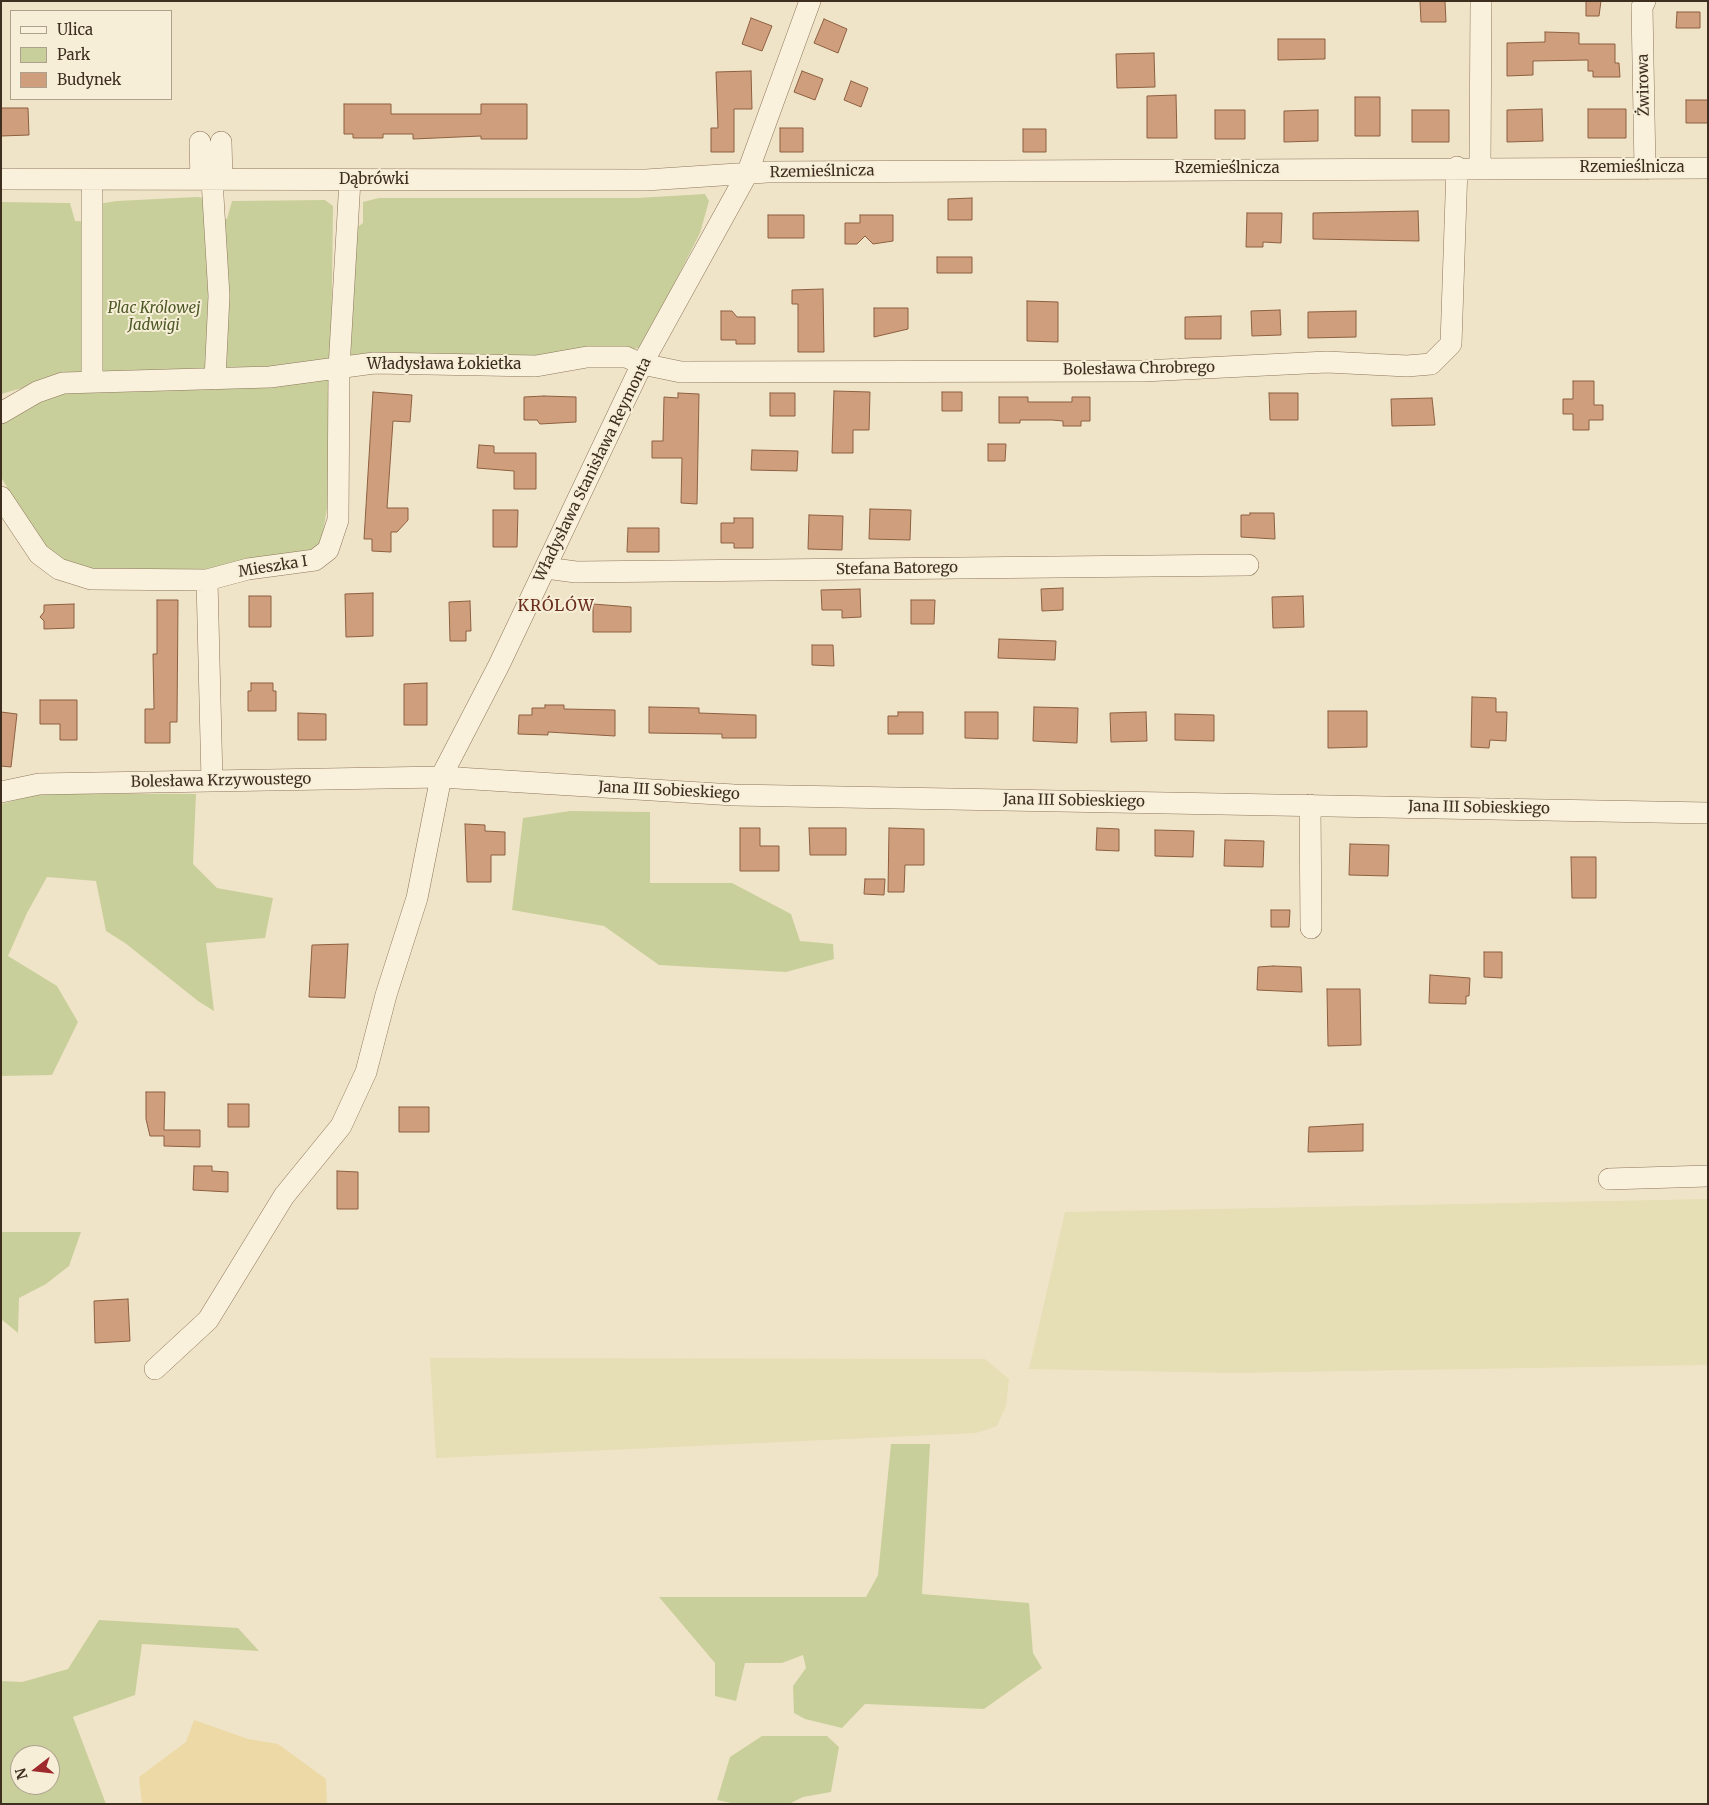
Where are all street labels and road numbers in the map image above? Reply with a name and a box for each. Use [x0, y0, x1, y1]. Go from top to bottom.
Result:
street label: Żwirowa [1634, 54, 1654, 116]
street label: Rzemieślnicza [1580, 159, 1684, 177]
street label: Rzemieślnicza [1175, 160, 1279, 178]
street label: Rzemieślnicza [769, 162, 875, 182]
street label: Dąbrówki [339, 171, 409, 189]
street label: Władysława Stanisława Reymonta [531, 355, 655, 585]
street label: Władysława Łokietka [367, 356, 521, 374]
street label: Bolesława Chrobrego [1063, 359, 1215, 379]
street label: Mieszka I [237, 553, 309, 581]
street label: Stefana Batorego [836, 559, 958, 579]
street label: Bolesława Krzywoustego [131, 770, 311, 792]
street label: Jana III Sobieskiego [598, 778, 740, 804]
street label: Jana III Sobieskiego [1003, 791, 1145, 811]
street label: Jana III Sobieskiego [1408, 798, 1550, 818]

